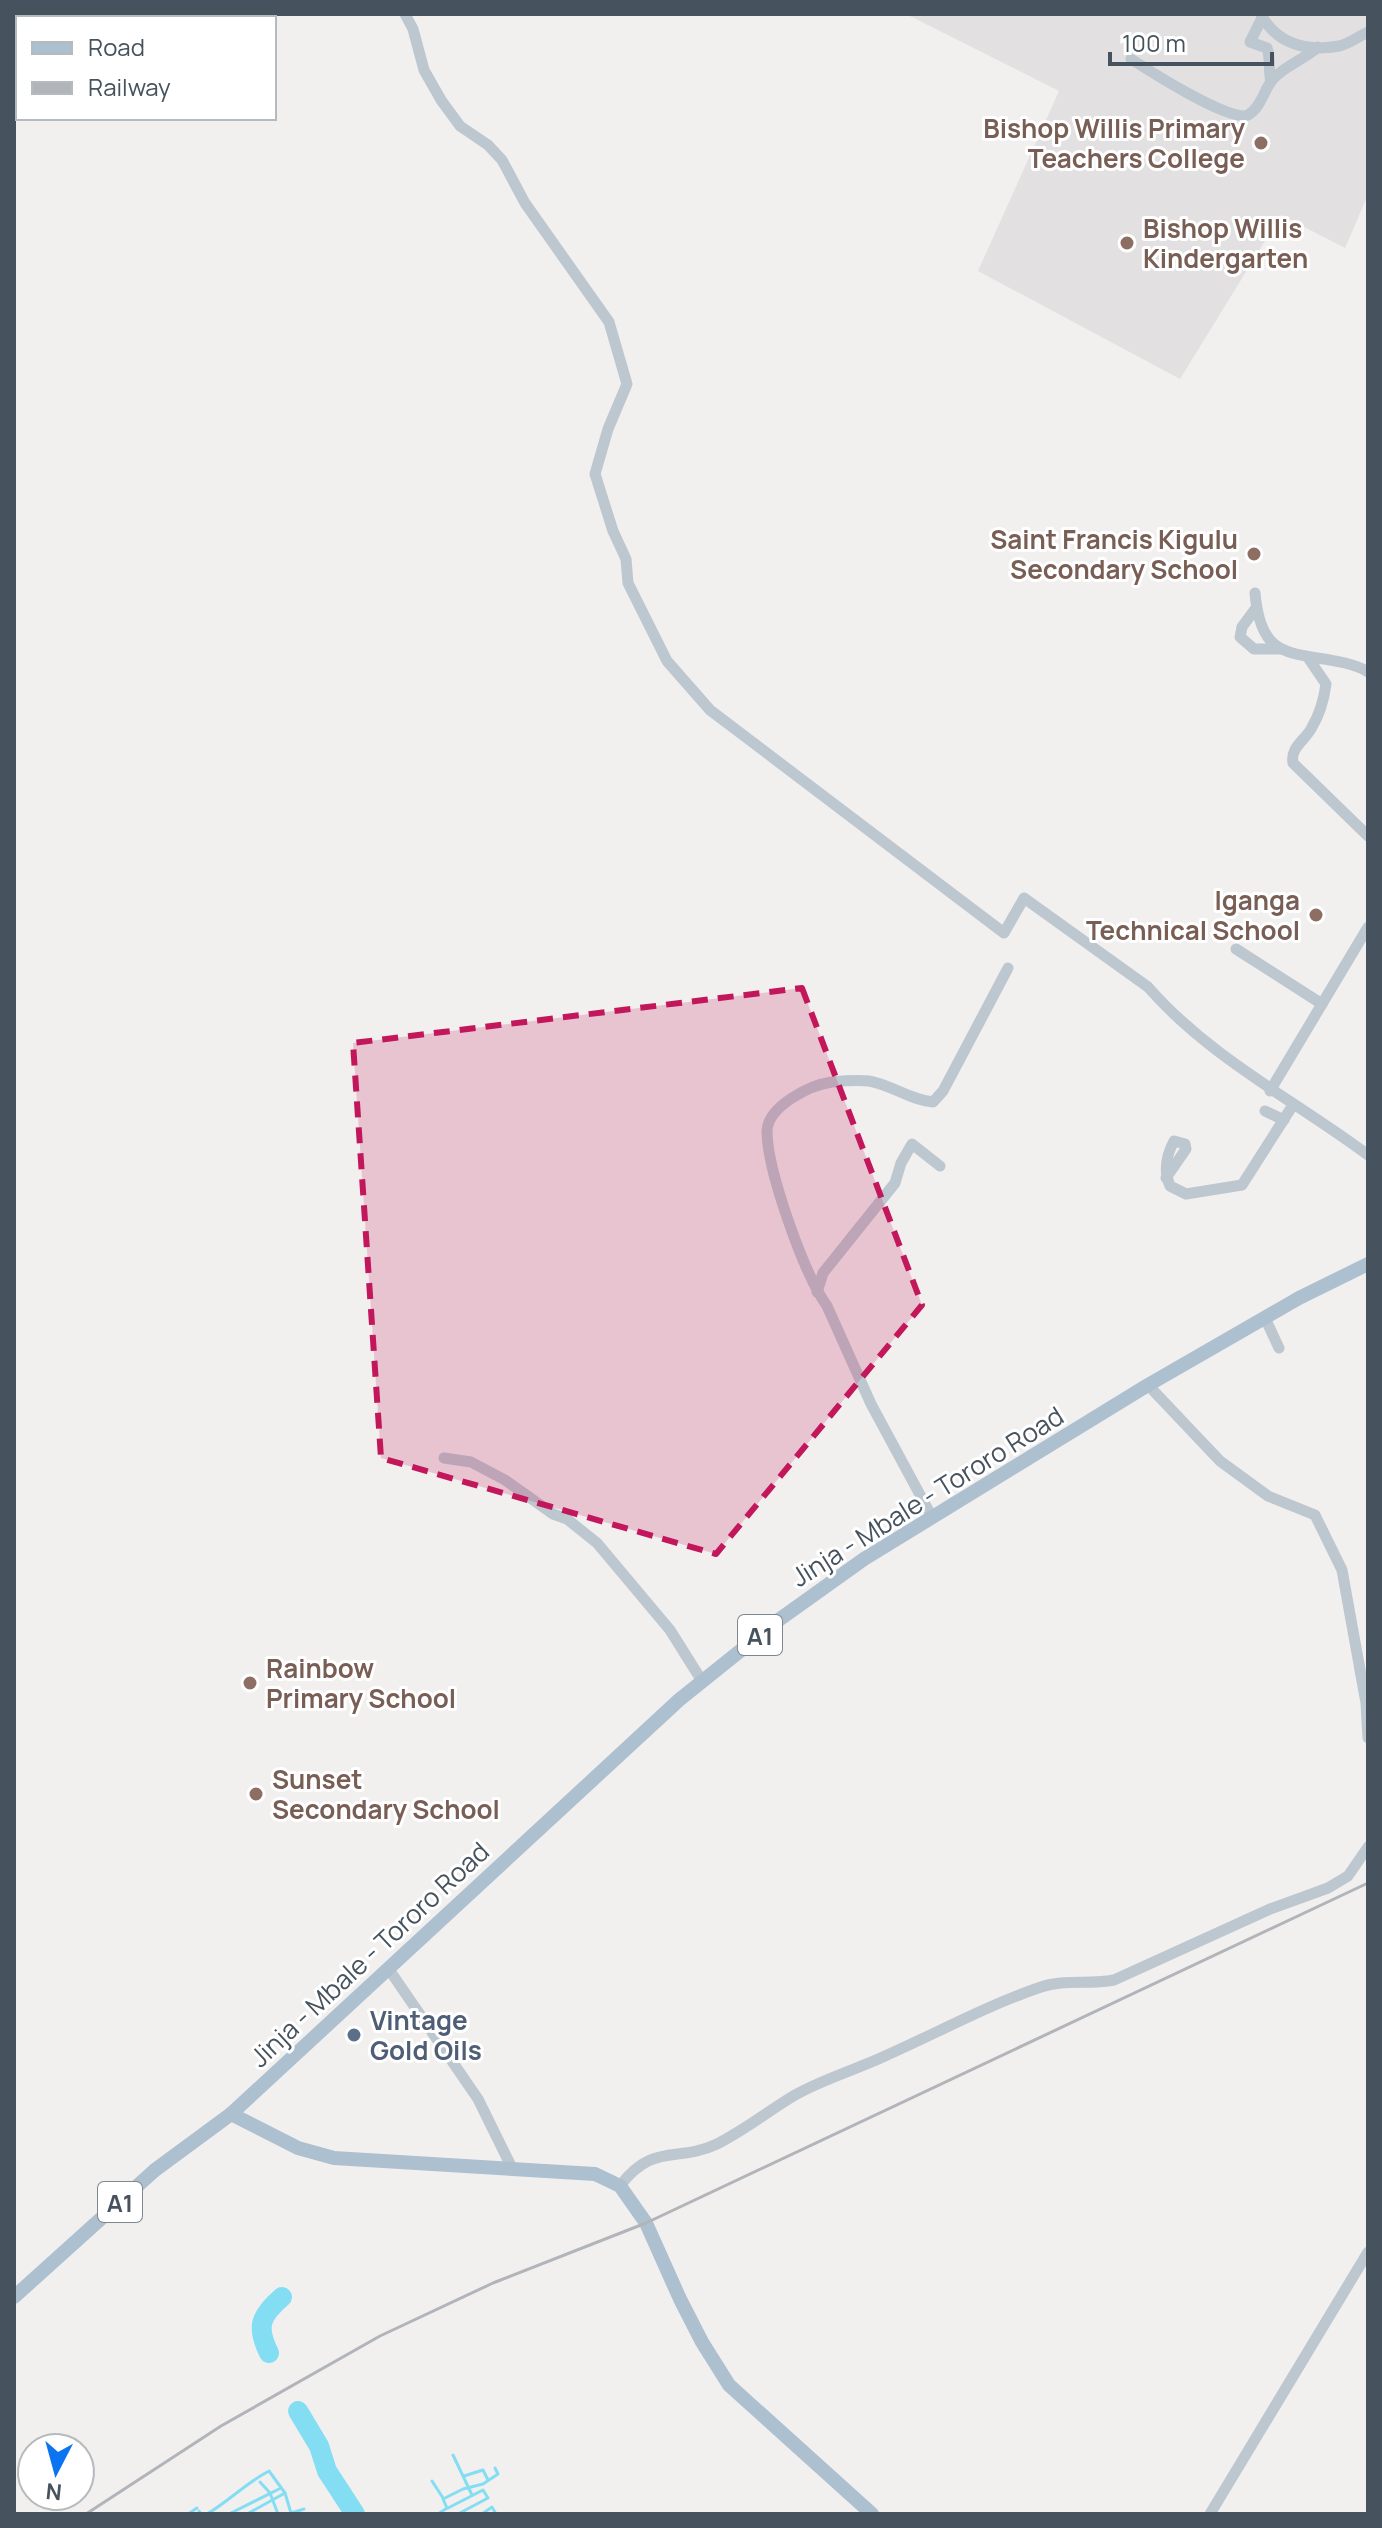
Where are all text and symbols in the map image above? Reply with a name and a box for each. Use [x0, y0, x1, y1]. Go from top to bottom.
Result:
legend [16, 16, 276, 120]
scale bar [1110, 16, 1272, 66]
text: 100 m [1122, 26, 1186, 59]
text: Road [88, 30, 145, 63]
text: Railway [88, 70, 171, 103]
place label: Bishop Willis Primary Teachers College [983, 110, 1245, 176]
marker: Bishop Willis Primary Teachers College [1252, 134, 1270, 152]
place label: Bishop Willis Kindergarten [1143, 210, 1308, 276]
marker: Bishop Willis Kindergarten [1118, 234, 1136, 252]
place label: Saint Francis Kigulu Secondary School [990, 521, 1238, 587]
marker: Saint Francis Kigulu Secondary School [1245, 545, 1263, 563]
place label: Iganga Technical School [1086, 882, 1300, 948]
marker: Iganga Technical School [1307, 906, 1325, 924]
street label: Jinja - Mbale - Tororo Road [784, 1397, 1070, 1595]
road number: A1 [738, 1615, 782, 1655]
place label: Rainbow Primary School [266, 1650, 456, 1716]
marker: Rainbow Primary School [241, 1674, 259, 1692]
place label: Sunset Secondary School [272, 1761, 500, 1827]
marker: Sunset Secondary School [247, 1785, 265, 1803]
street label: Jinja - Mbale - Tororo Road [242, 1834, 496, 2074]
place label: Vintage Gold Oils [370, 2002, 482, 2068]
marker: Vintage Gold Oils [345, 2026, 363, 2044]
road number: A1 [98, 2182, 142, 2222]
north arrow [16, 2432, 96, 2512]
text: N [44, 2476, 63, 2508]

